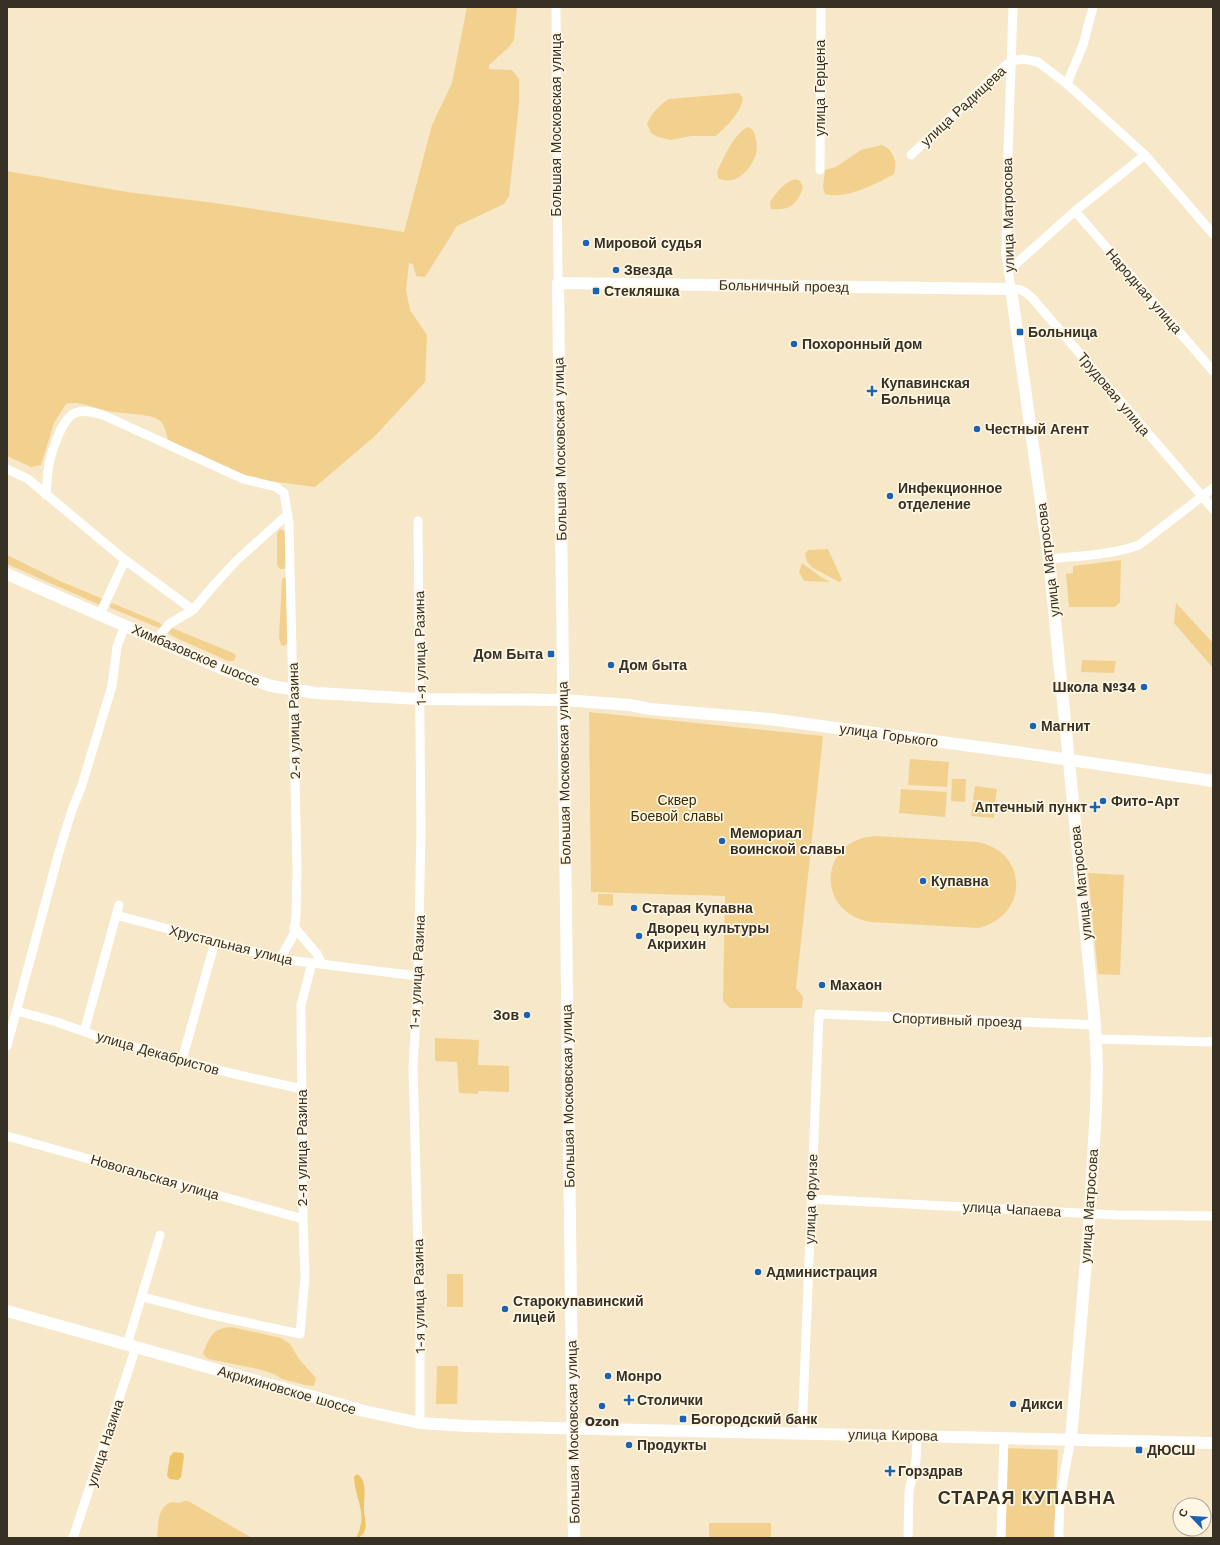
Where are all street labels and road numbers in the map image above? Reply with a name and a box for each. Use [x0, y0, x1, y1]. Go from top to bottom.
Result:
street label: Большая Московская улица [548, 33, 564, 217]
street label: улица Герцена [812, 39, 828, 136]
street label: улица Радищева [917, 62, 1009, 149]
street label: улица Матросова [999, 157, 1017, 272]
street label: Народная улица [1103, 245, 1185, 337]
street label: Больничный проезд [719, 277, 849, 295]
street label: Трудовая улица [1075, 349, 1154, 439]
street label: Большая Московская улица [550, 357, 570, 541]
street label: улица Матросова [1033, 502, 1063, 618]
street label: 1-я улица Разина [411, 590, 429, 705]
street label: Химбазовское шоссе [129, 621, 263, 689]
street label: 2-я улица Разина [285, 662, 303, 780]
street label: Большая Московская улица [554, 681, 574, 865]
street label: улица Горького [839, 720, 940, 750]
street label: улица Матросова [1067, 825, 1095, 941]
street label: 1-я улица Разина [406, 914, 428, 1030]
street label: Хрустальная улица [168, 922, 295, 968]
street label: Большая Московская улица [558, 1004, 578, 1188]
street label: Спортивный проезд [892, 1010, 1022, 1030]
street label: улица Декабристов [95, 1028, 221, 1078]
street label: 2-я улица Разина [294, 1089, 310, 1206]
street label: улица Матросова [1077, 1148, 1101, 1264]
street label: Новогальская улица [89, 1151, 221, 1203]
street label: улица Фрунзе [801, 1153, 821, 1244]
street label: улица Чапаева [962, 1198, 1062, 1220]
street label: 1-я улица Разина [410, 1238, 428, 1353]
street label: Большая Московская улица [563, 1340, 583, 1524]
street label: Акрихиновское шоссе [216, 1363, 358, 1417]
street label: улица Назина [83, 1397, 127, 1489]
street label: улица Кирова [848, 1426, 938, 1444]

